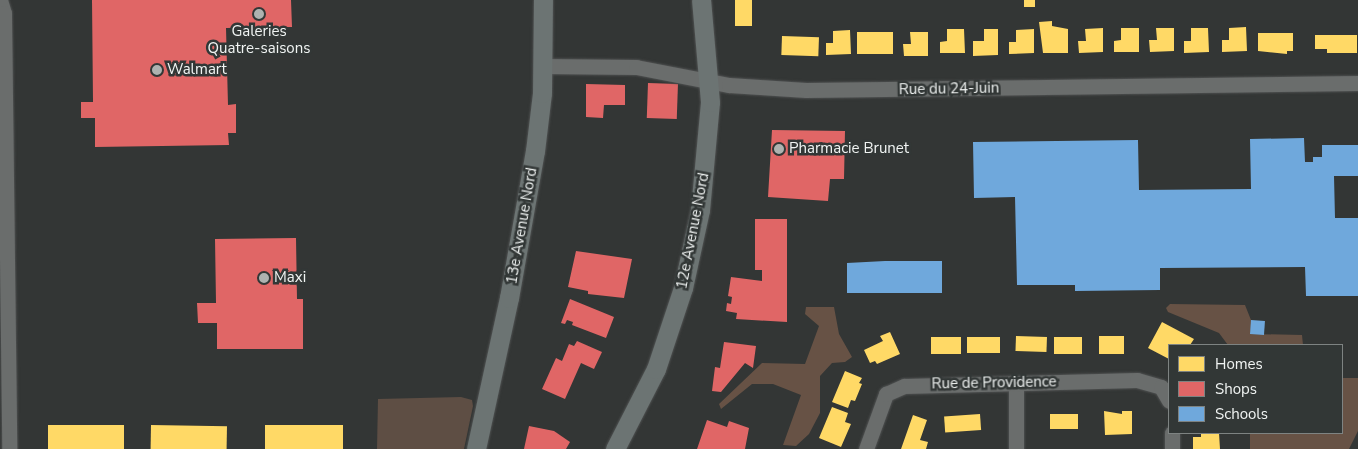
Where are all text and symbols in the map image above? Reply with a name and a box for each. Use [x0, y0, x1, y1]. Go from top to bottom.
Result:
marker: Galeries Quatre-saisons [253, 8, 265, 20]
place label: Galeries Quatre-saisons [208, 22, 310, 57]
place label: Walmart [167, 61, 227, 79]
marker: Walmart [151, 64, 163, 76]
street label: Rue du 24-Juin [899, 79, 999, 99]
place label: Pharmacie Brunet [789, 140, 909, 158]
marker: Pharmacie Brunet [773, 143, 785, 155]
street label: 13e Avenue Nord [503, 166, 541, 286]
street label: 12e Avenue Nord [673, 171, 713, 291]
place label: Maxi [274, 269, 306, 287]
marker: Maxi [258, 272, 270, 284]
legend [1168, 344, 1343, 434]
text: Homes [1215, 354, 1263, 374]
street label: Rue de Providence [931, 373, 1057, 393]
text: Shops [1215, 379, 1257, 399]
text: Schools [1215, 404, 1268, 424]

